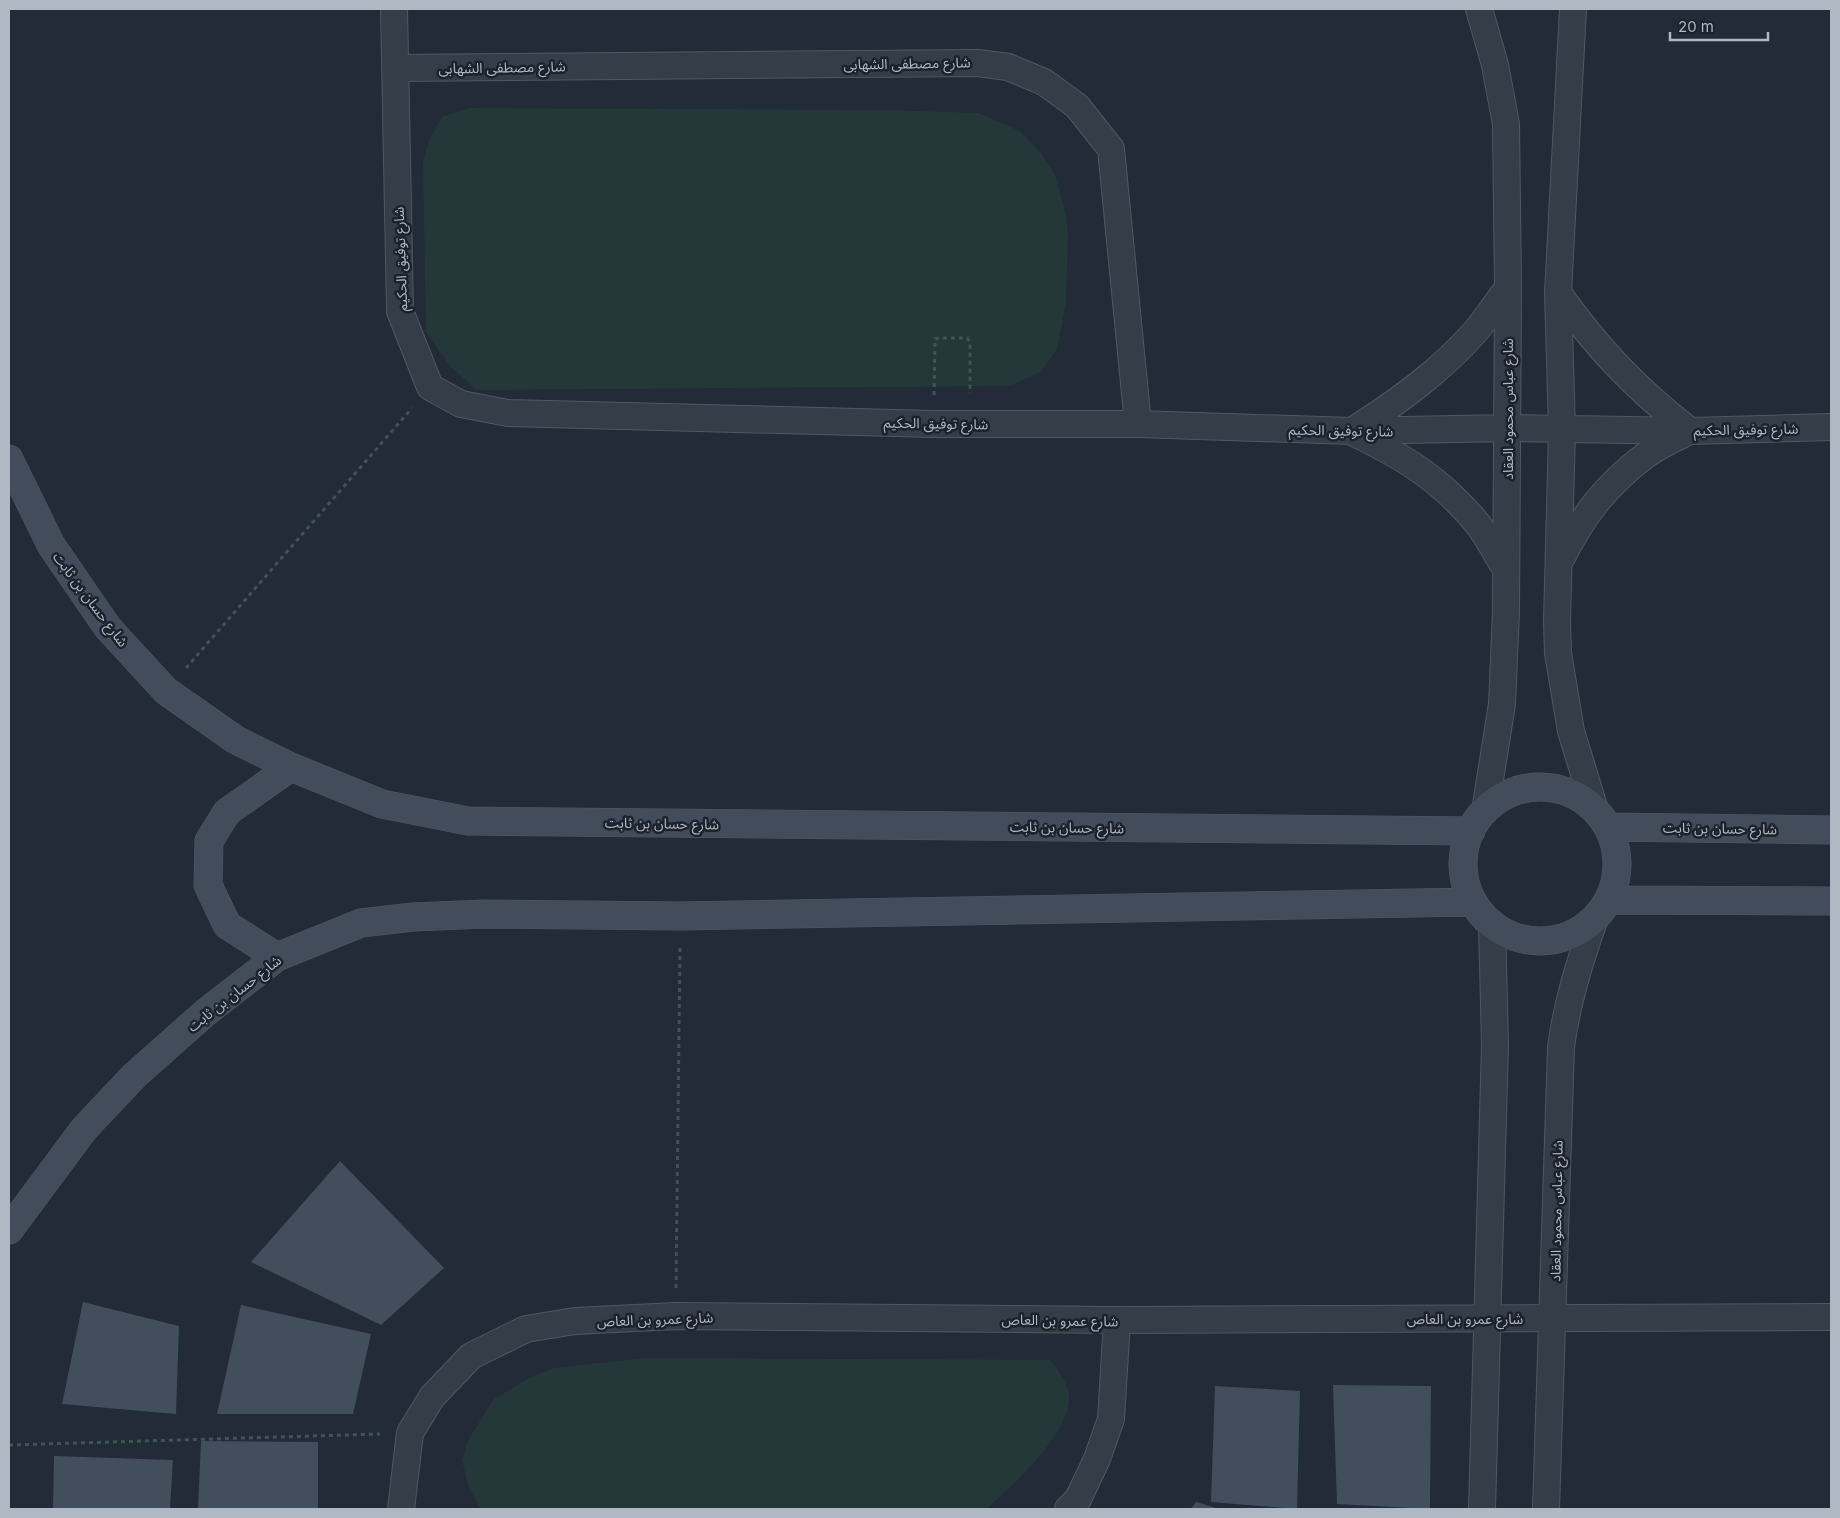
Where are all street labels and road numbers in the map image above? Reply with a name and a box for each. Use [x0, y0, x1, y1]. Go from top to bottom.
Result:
street label: شارع مصطفى الشهابى [843, 53, 971, 76]
street label: شارع مصطفى الشهابى [438, 57, 566, 80]
street label: شارع توفيق الحكيم [390, 206, 413, 312]
street label: شارع عباس محمود العقاد [1499, 338, 1519, 480]
street label: شارع توفيق الحكيم [883, 414, 989, 435]
street label: شارع توفيق الحكيم [1693, 420, 1799, 441]
street label: شارع توفيق الحكيم [1288, 421, 1394, 442]
street label: شارع حسان بن ثابت [47, 548, 132, 652]
street label: شارع حسان بن ثابت [605, 814, 719, 835]
street label: شارع حسان بن ثابت [1010, 818, 1124, 839]
street label: شارع حسان بن ثابت [1663, 819, 1777, 840]
street label: شارع حسان بن ثابت [184, 951, 286, 1037]
street label: شارع عباس محمود العقاد [1546, 1140, 1569, 1282]
street label: شارع عمرو بن العاص [596, 1308, 714, 1333]
street label: شارع عمرو بن العاص [1001, 1310, 1118, 1333]
street label: شارع عمرو بن العاص [1407, 1310, 1523, 1330]

